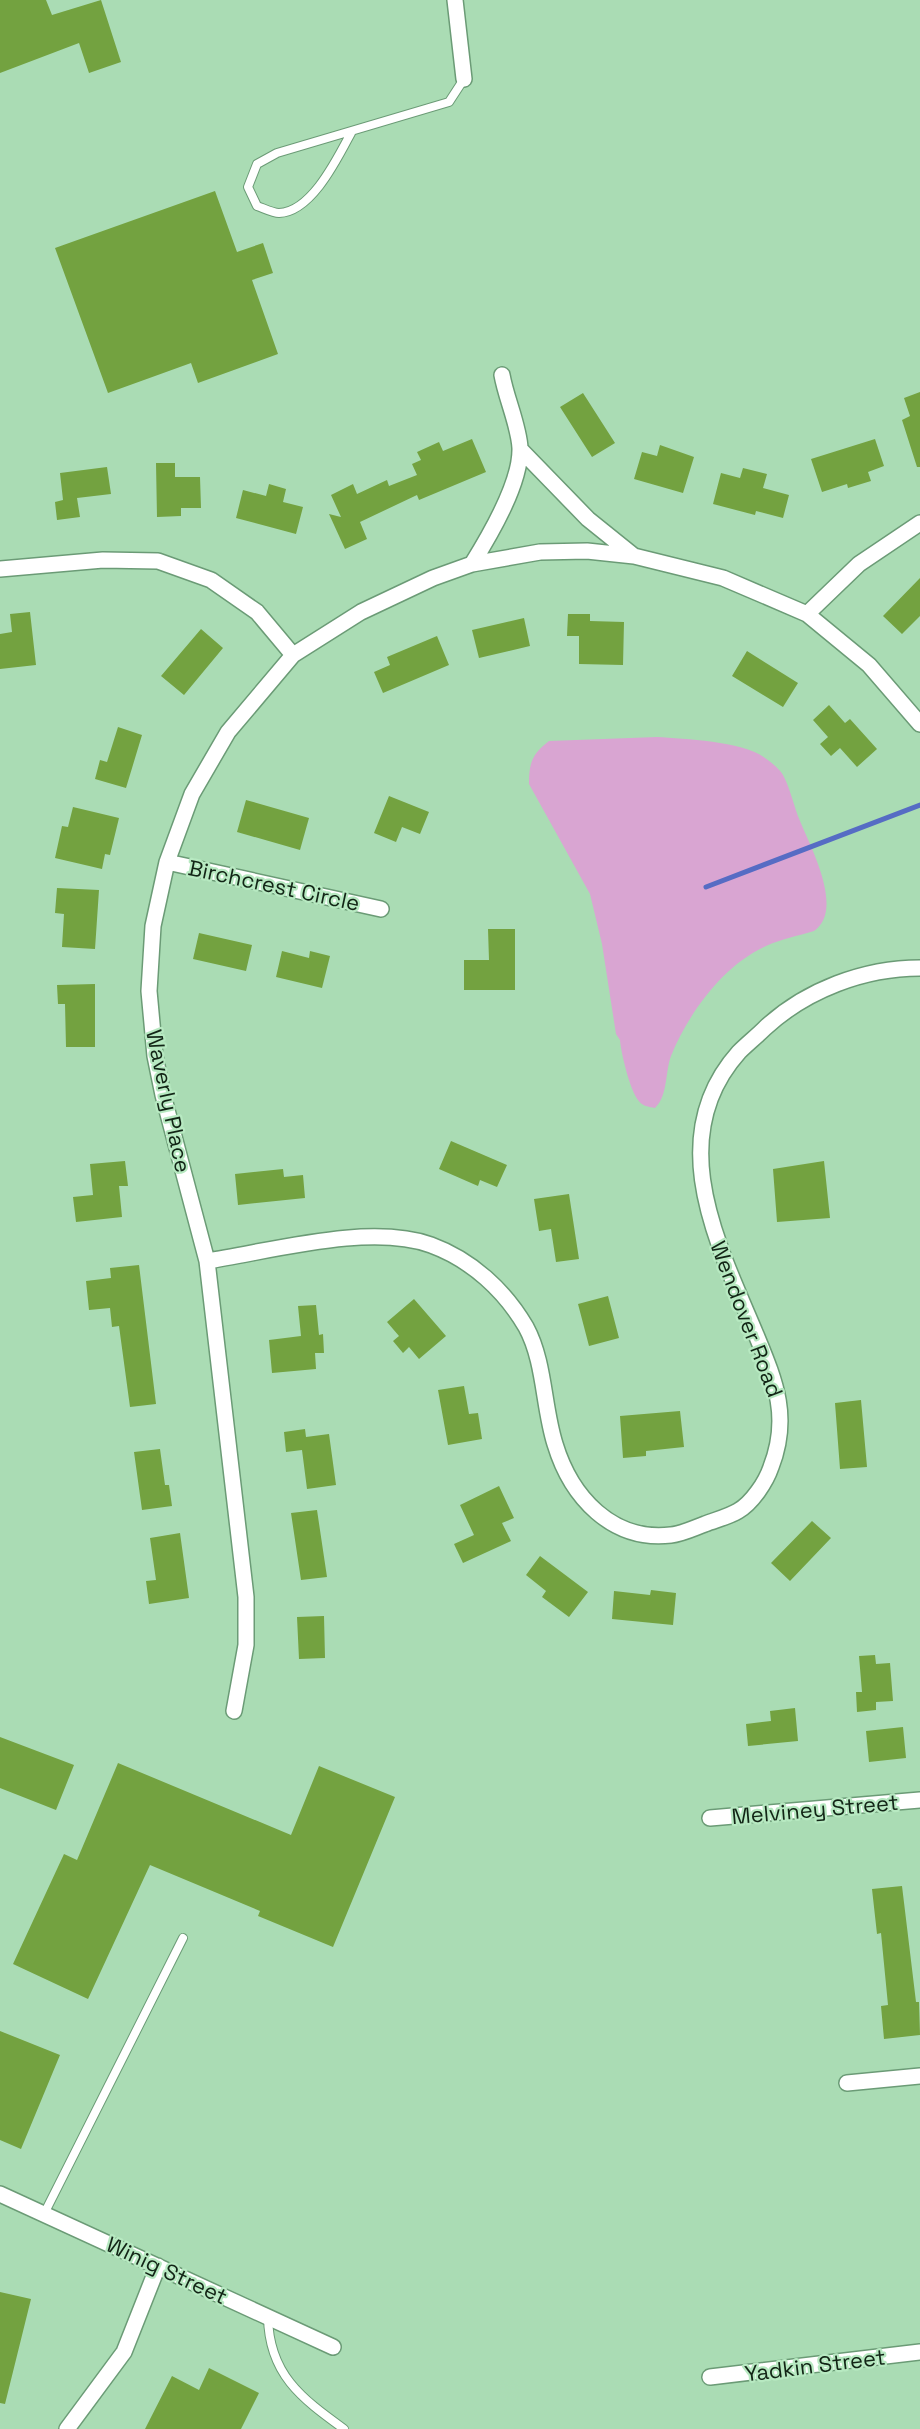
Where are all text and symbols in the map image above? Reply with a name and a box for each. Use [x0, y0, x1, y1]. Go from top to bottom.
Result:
street label: Birchcrest Circle [186, 853, 362, 917]
street label: Waverly Place [140, 1027, 198, 1175]
street label: Wendover Road [704, 1237, 790, 1401]
street label: Melviney Street [730, 1788, 900, 1830]
street label: Winig Street [102, 2230, 232, 2310]
street label: Yadkin Street [743, 2342, 887, 2388]

